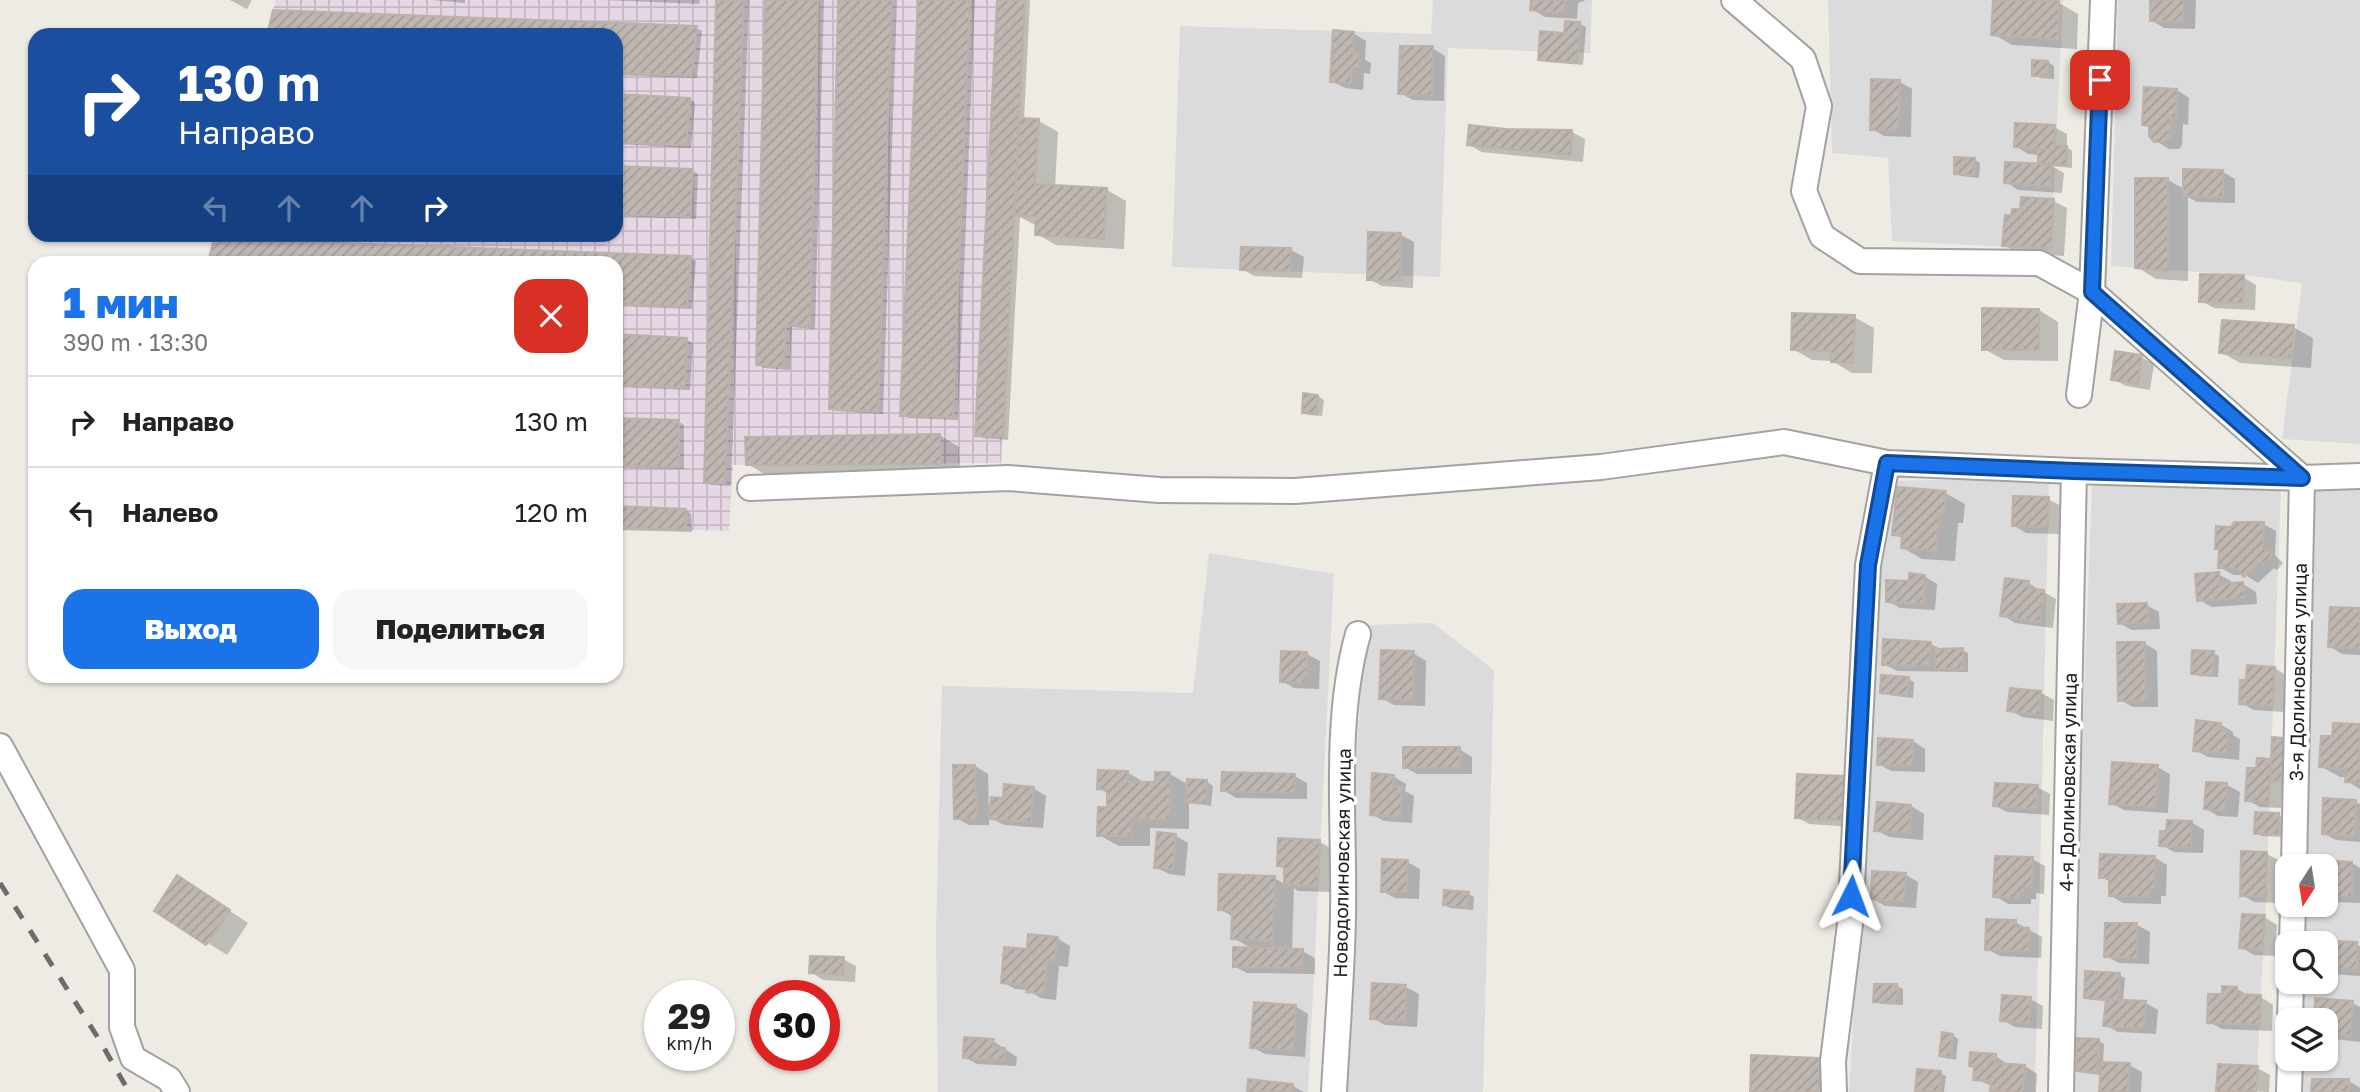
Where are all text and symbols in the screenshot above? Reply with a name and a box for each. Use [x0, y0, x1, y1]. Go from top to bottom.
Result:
pin [2070, 50, 2130, 110]
text: 130 m [178, 53, 320, 112]
icon: right [63, 56, 154, 147]
icon: arrive [2081, 61, 2119, 99]
text: Направо [178, 113, 315, 151]
icon: left [197, 189, 235, 227]
icon: ahead [270, 189, 308, 227]
icon: ahead [343, 189, 381, 227]
icon: right [416, 189, 454, 227]
text: 1 мин [63, 277, 179, 327]
button: close [514, 279, 588, 353]
text: 390 m · 13:30 [63, 328, 208, 356]
icon: right [63, 403, 101, 441]
text: Направо [122, 406, 234, 437]
text: 130 m [515, 406, 588, 437]
icon: left [63, 494, 101, 532]
text: Налево [122, 497, 218, 528]
text: 120 m [515, 497, 588, 528]
street label: 3-я Долиновская улица [2284, 563, 2311, 781]
button: Выход [63, 589, 319, 669]
button: Поделиться [333, 589, 588, 669]
street label: 4-я Долиновская улица [2054, 672, 2081, 892]
street label: Новодолиновская улица [1328, 748, 1355, 978]
north arrow [2275, 854, 2338, 917]
map controls [2275, 854, 2338, 1071]
position arrow [1814, 859, 1888, 933]
button: search [2275, 931, 2338, 994]
speed limit sign: 30 [749, 980, 840, 1071]
text: 29 [668, 995, 711, 1037]
button: layers [2275, 1008, 2338, 1071]
text: km/h [667, 1032, 712, 1054]

